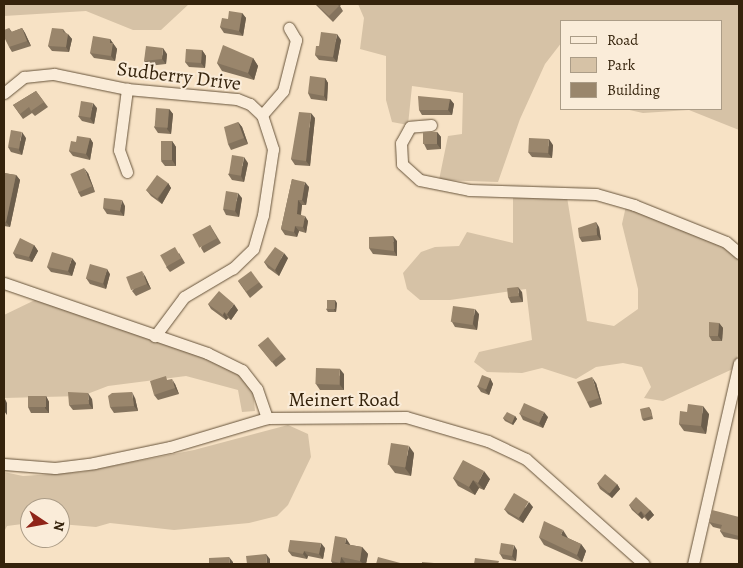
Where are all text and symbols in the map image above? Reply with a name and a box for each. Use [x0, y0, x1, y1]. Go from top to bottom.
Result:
legend [560, 20, 723, 110]
text: Road [607, 30, 638, 50]
text: Park [607, 55, 635, 75]
street label: Sudberry Drive [116, 56, 242, 96]
text: Building [607, 80, 660, 100]
street label: Meinert Road [289, 387, 399, 411]
north arrow [20, 498, 70, 548]
text: N [49, 519, 70, 533]

